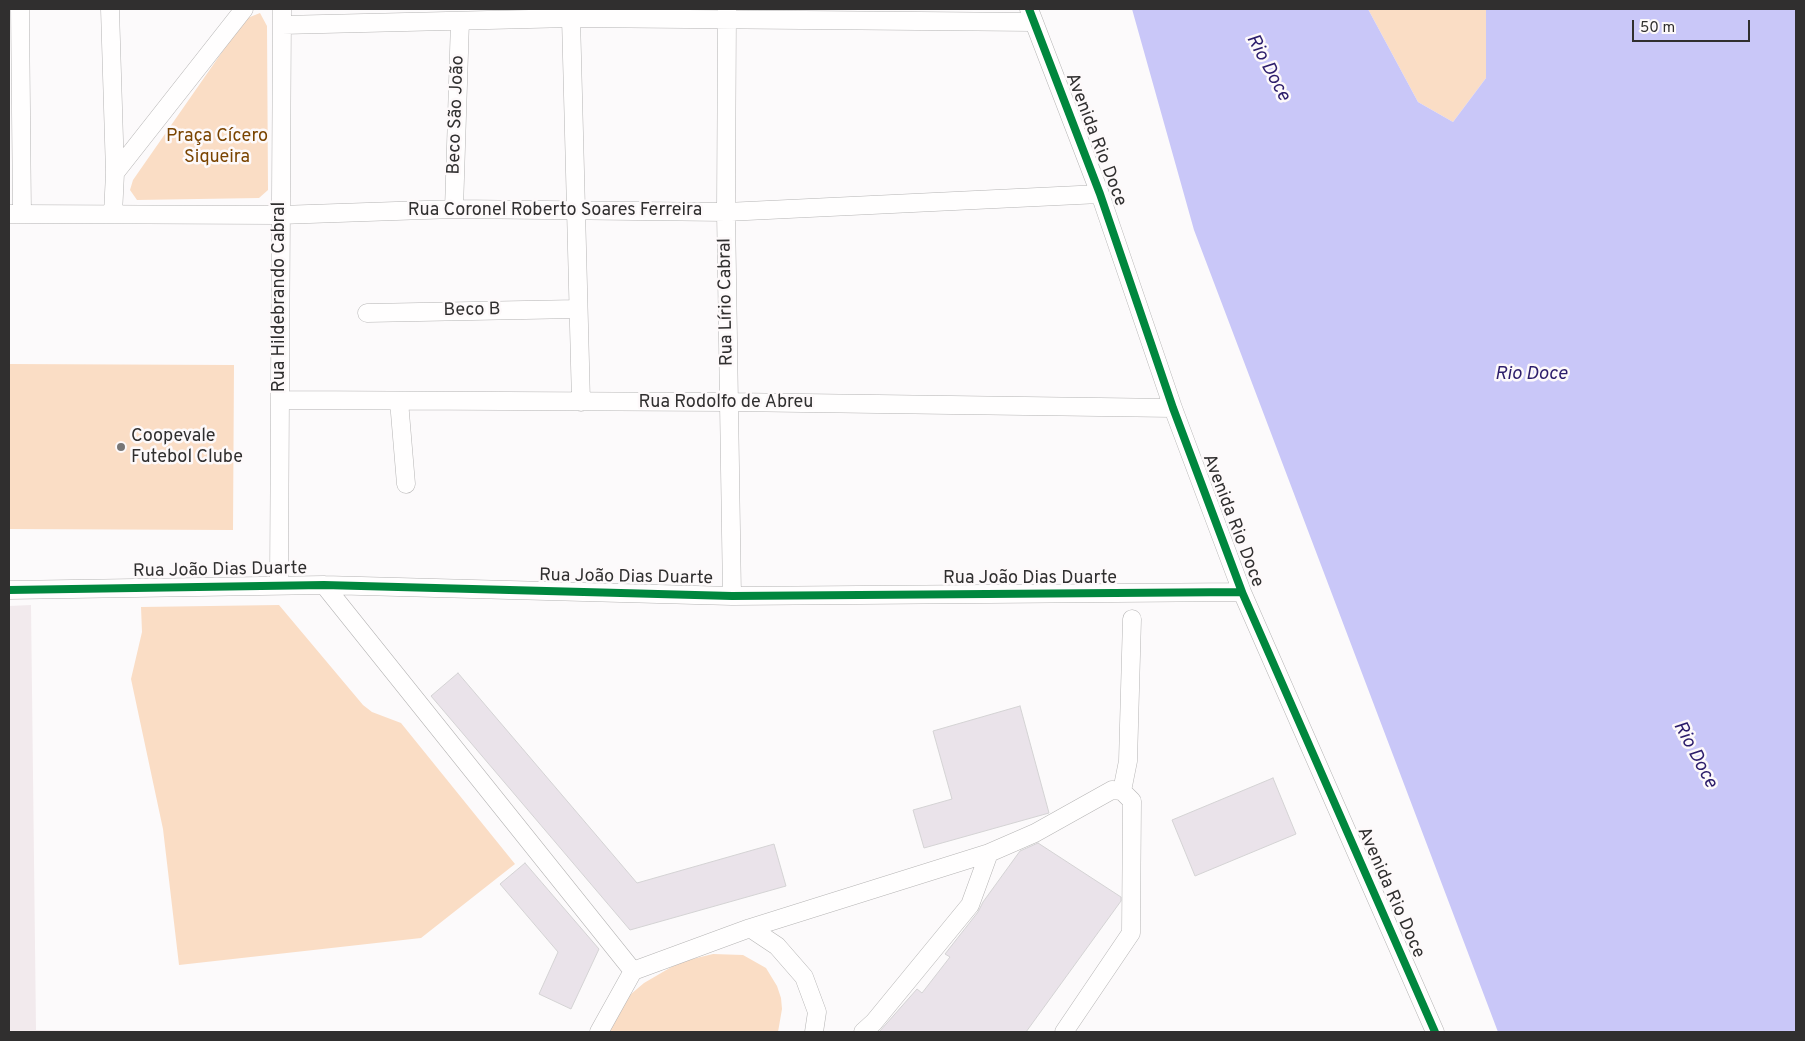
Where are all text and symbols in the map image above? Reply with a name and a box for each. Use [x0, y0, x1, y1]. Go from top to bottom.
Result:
scale bar [1635, 10, 1752, 42]
text: 50 m [1640, 19, 1675, 38]
water label: Rio Doce [1240, 31, 1294, 105]
street label: Beco São João [444, 55, 470, 175]
street label: Avenida Rio Doce [1060, 70, 1130, 210]
park label: Praça Cícero Siqueira [166, 126, 268, 168]
street label: Rua Coronel Roberto Soares Ferreira [408, 200, 702, 222]
street label: Rua Hildebrando Cabral [269, 202, 291, 392]
street label: Rua Lírio Cabral [715, 238, 739, 366]
street label: Beco B [443, 300, 501, 322]
water label: Rio Doce [1495, 364, 1567, 386]
street label: Rua Rodolfo de Abreu [639, 392, 813, 414]
place label: Coopevale Futebol Clube [131, 426, 243, 468]
marker: Coopevale Futebol Clube [115, 441, 127, 453]
street label: Avenida Rio Doce [1197, 451, 1267, 591]
street label: Rua João Dias Duarte [133, 559, 307, 583]
street label: Rua João Dias Duarte [539, 566, 713, 590]
street label: Rua João Dias Duarte [943, 568, 1117, 590]
water label: Rio Doce [1667, 718, 1721, 792]
street label: Avenida Rio Doce [1351, 824, 1429, 962]

